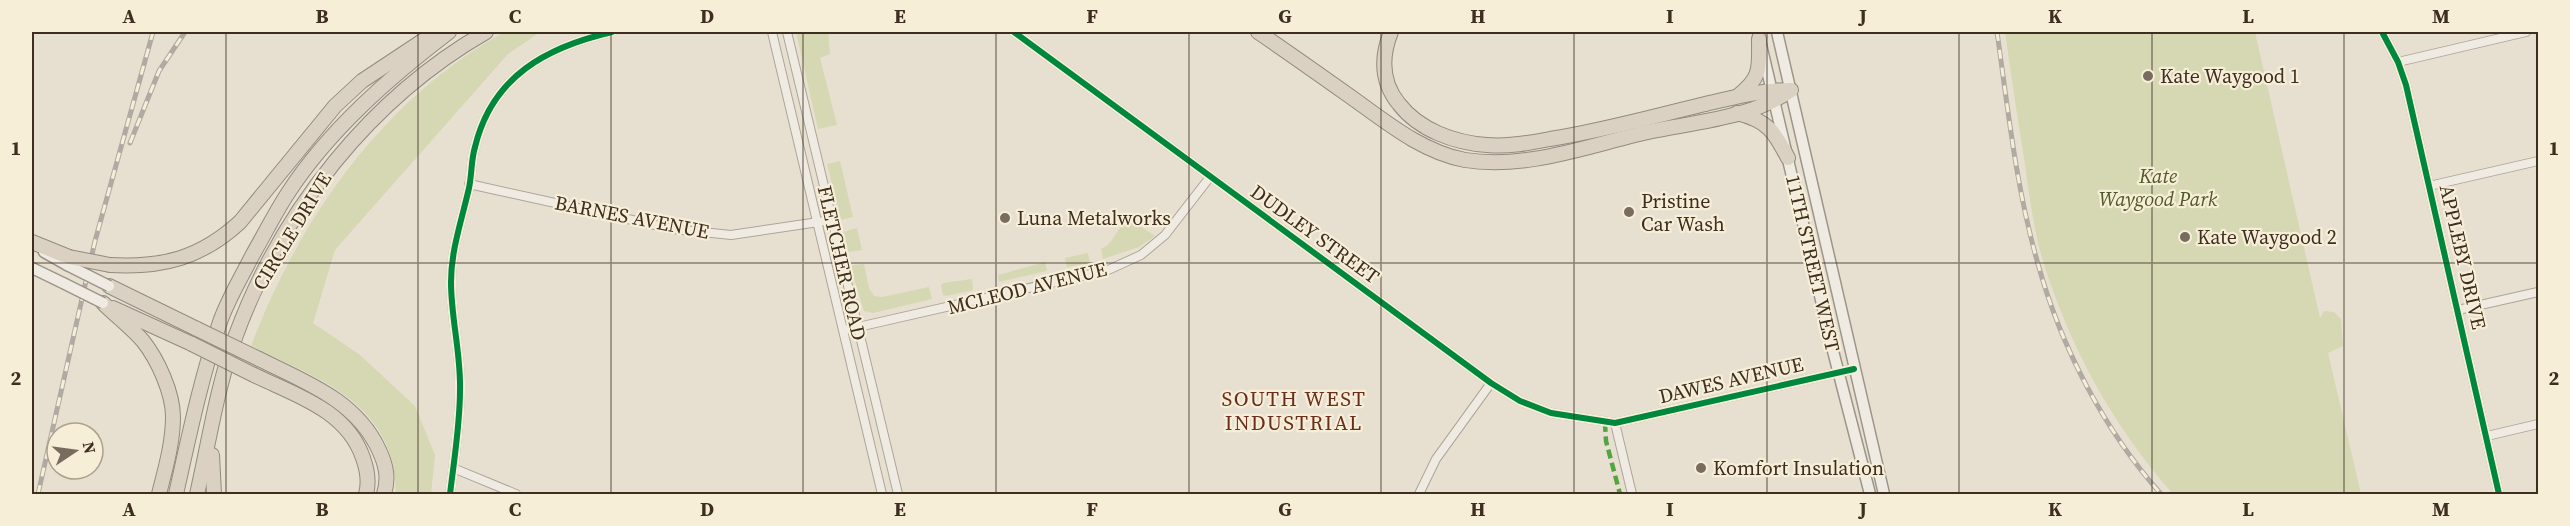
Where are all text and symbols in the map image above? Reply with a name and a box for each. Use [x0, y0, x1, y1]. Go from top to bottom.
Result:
text: A [122, 2, 136, 30]
text: B [315, 2, 329, 30]
text: C [509, 2, 521, 30]
text: D [700, 2, 714, 30]
text: E [894, 2, 906, 30]
text: F [1086, 2, 1098, 30]
text: G [1278, 2, 1292, 30]
text: H [1470, 2, 1486, 30]
text: I [1666, 2, 1674, 30]
text: J [1857, 2, 1867, 30]
text: K [2048, 2, 2062, 30]
text: L [2242, 2, 2254, 30]
text: M [2432, 2, 2450, 30]
place label: Kate Waygood 1 [2160, 62, 2300, 90]
marker: Kate Waygood 1 [2141, 69, 2155, 83]
text: 1 [11, 134, 21, 162]
text: 1 [2549, 134, 2559, 162]
park label: Kate Waygood Park [2099, 162, 2218, 213]
street label: CIRCLE DRIVE [246, 167, 338, 295]
street label: 11TH STREET WEST [1779, 172, 1847, 354]
street label: DUDLEY STREET [1245, 178, 1385, 290]
street label: APPLEBY DRIVE [2433, 182, 2493, 332]
street label: FLETCHER ROAD [811, 183, 873, 343]
place label: Pristine Car Wash [1641, 187, 1725, 238]
street label: BARNES AVENUE [552, 188, 712, 246]
place label: Luna Metalworks [1017, 204, 1171, 232]
marker: Pristine Car Wash [1622, 205, 1636, 219]
marker: Luna Metalworks [998, 211, 1012, 225]
place label: Kate Waygood 2 [2197, 223, 2337, 251]
marker: Kate Waygood 2 [2178, 230, 2192, 244]
street label: MCLEOD AVENUE [944, 255, 1110, 321]
street label: DAWES AVENUE [1656, 350, 1806, 410]
text: 2 [11, 364, 22, 392]
text: 2 [2549, 364, 2560, 392]
district label: SOUTH WEST INDUSTRIAL [1222, 384, 1366, 437]
north arrow [45, 421, 105, 481]
text: N [78, 439, 102, 456]
place label: Komfort Insulation [1713, 454, 1884, 482]
marker: Komfort Insulation [1694, 461, 1708, 475]
text: A [122, 495, 136, 523]
text: B [315, 495, 329, 523]
text: C [509, 495, 521, 523]
text: D [700, 495, 714, 523]
text: E [894, 495, 906, 523]
text: F [1086, 495, 1098, 523]
text: G [1278, 495, 1292, 523]
text: H [1470, 495, 1486, 523]
text: I [1666, 495, 1674, 523]
text: J [1857, 495, 1867, 523]
text: K [2048, 495, 2062, 523]
text: L [2242, 495, 2254, 523]
text: M [2432, 495, 2450, 523]

